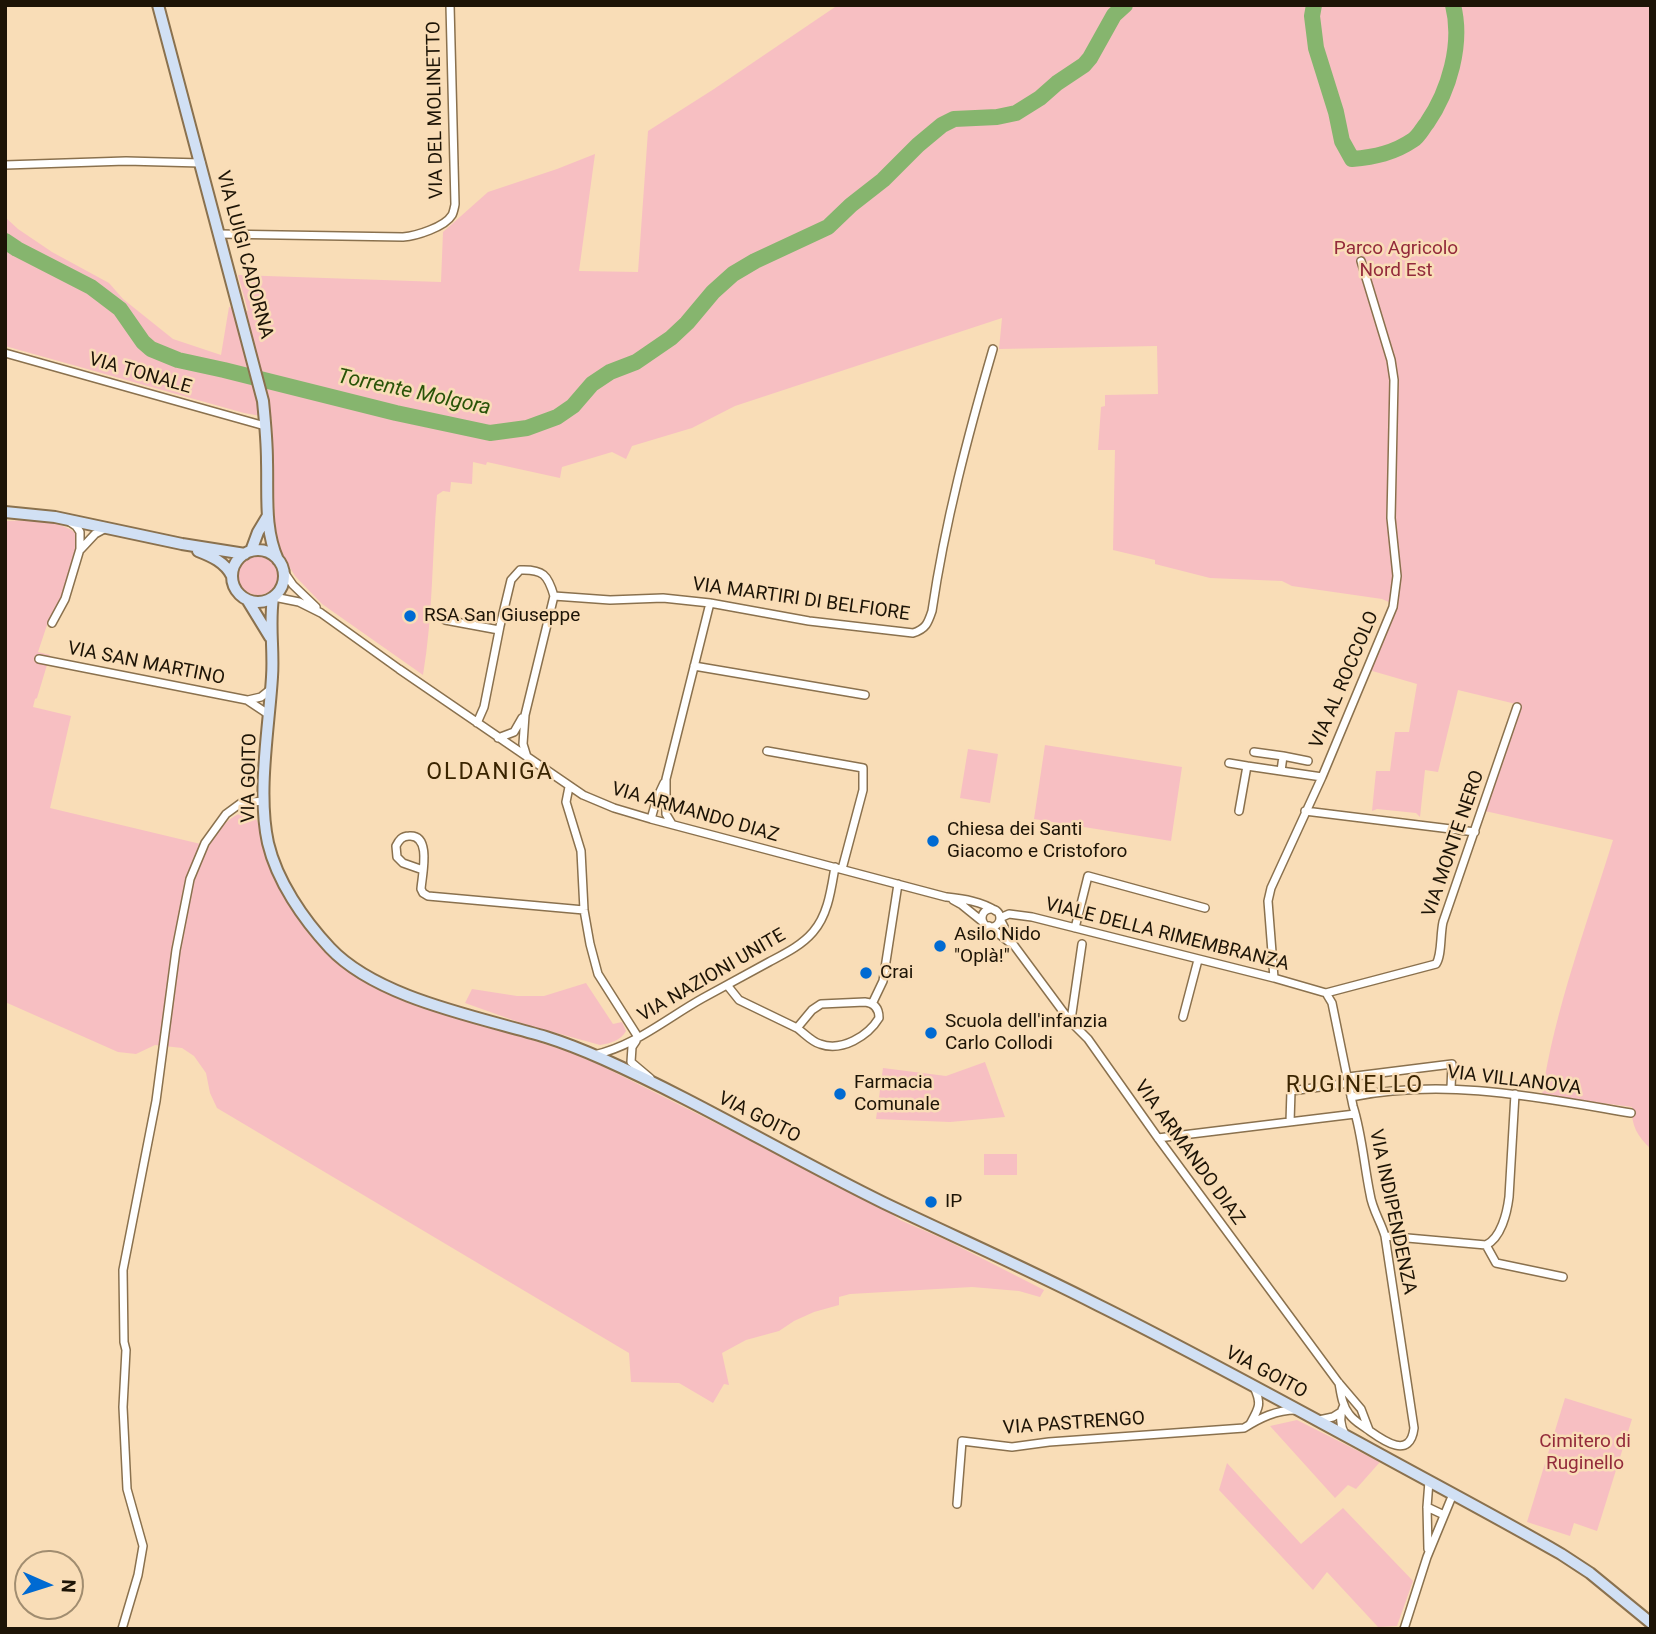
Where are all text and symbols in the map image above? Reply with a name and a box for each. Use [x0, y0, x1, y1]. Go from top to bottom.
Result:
street label: VIA DEL MOLINETTO [423, 21, 449, 199]
street label: VIA LUIGI CADORNA [211, 169, 277, 341]
park label: Parco Agricolo Nord Est [1334, 238, 1458, 282]
street label: VIA TONALE [86, 348, 194, 400]
water label: Torrente Molgora [335, 364, 493, 422]
street label: VIA MARTIRI DI BELFIORE [691, 573, 911, 627]
place label: RSA San Giuseppe [424, 605, 580, 627]
marker: RSA San Giuseppe [402, 608, 418, 624]
street label: VIA AL ROCCOLO [1306, 608, 1384, 752]
street label: VIA SAN MARTINO [65, 638, 227, 690]
street label: VIA GOITO [238, 733, 262, 823]
district label: OLDANIGA [427, 759, 553, 787]
street label: VIA MONTE NERO [1418, 768, 1490, 920]
street label: VIA ARMANDO DIAZ [609, 778, 781, 848]
place label: Chiesa dei Santi Giacomo e Cristoforo [947, 819, 1127, 863]
marker: Chiesa dei Santi Giacomo e Cristoforo [925, 833, 941, 849]
street label: VIALE DELLA RIMEMBRANZA [1043, 894, 1291, 976]
street label: VIA NAZIONI UNITE [634, 924, 790, 1028]
place label: Asilo Nido "Oplà!" [954, 924, 1041, 968]
marker: Asilo Nido "Oplà!" [932, 938, 948, 954]
place label: Crai [880, 962, 913, 984]
marker: Crai [858, 965, 874, 981]
place label: Scuola dell'infanzia Carlo Collodi [945, 1011, 1107, 1055]
marker: Scuola dell'infanzia Carlo Collodi [923, 1025, 939, 1041]
street label: VIA VILLANOVA [1446, 1061, 1582, 1101]
place label: Farmacia Comunale [854, 1072, 940, 1116]
district label: RUGINELLO [1287, 1072, 1423, 1100]
street label: VIA ARMANDO DIAZ [1129, 1076, 1249, 1230]
marker: Farmacia Comunale [832, 1086, 848, 1102]
street label: VIA GOITO [714, 1088, 804, 1148]
street label: VIA INDIPENDENZA [1363, 1127, 1421, 1297]
place label: IP [945, 1191, 962, 1213]
marker: IP [923, 1194, 939, 1210]
street label: VIA GOITO [1221, 1342, 1311, 1404]
street label: VIA PASTRENGO [1002, 1408, 1146, 1440]
park label: Cimitero di Ruginello [1539, 1431, 1631, 1475]
north arrow [14, 1550, 84, 1620]
text: N [57, 1579, 80, 1593]

